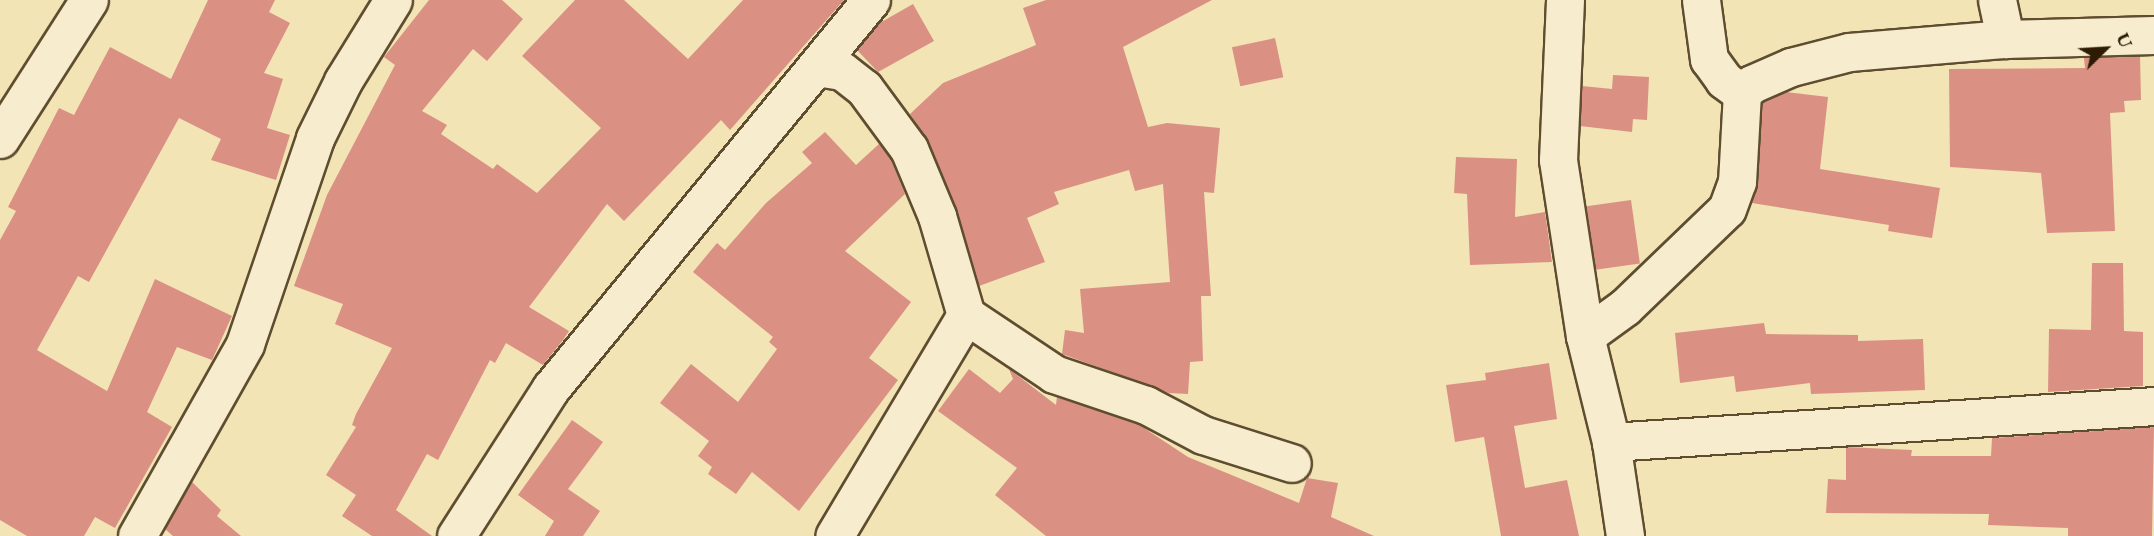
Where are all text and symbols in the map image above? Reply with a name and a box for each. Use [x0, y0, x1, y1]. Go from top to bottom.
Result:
north arrow [2070, 14, 2140, 84]
text: U [2110, 29, 2139, 52]

